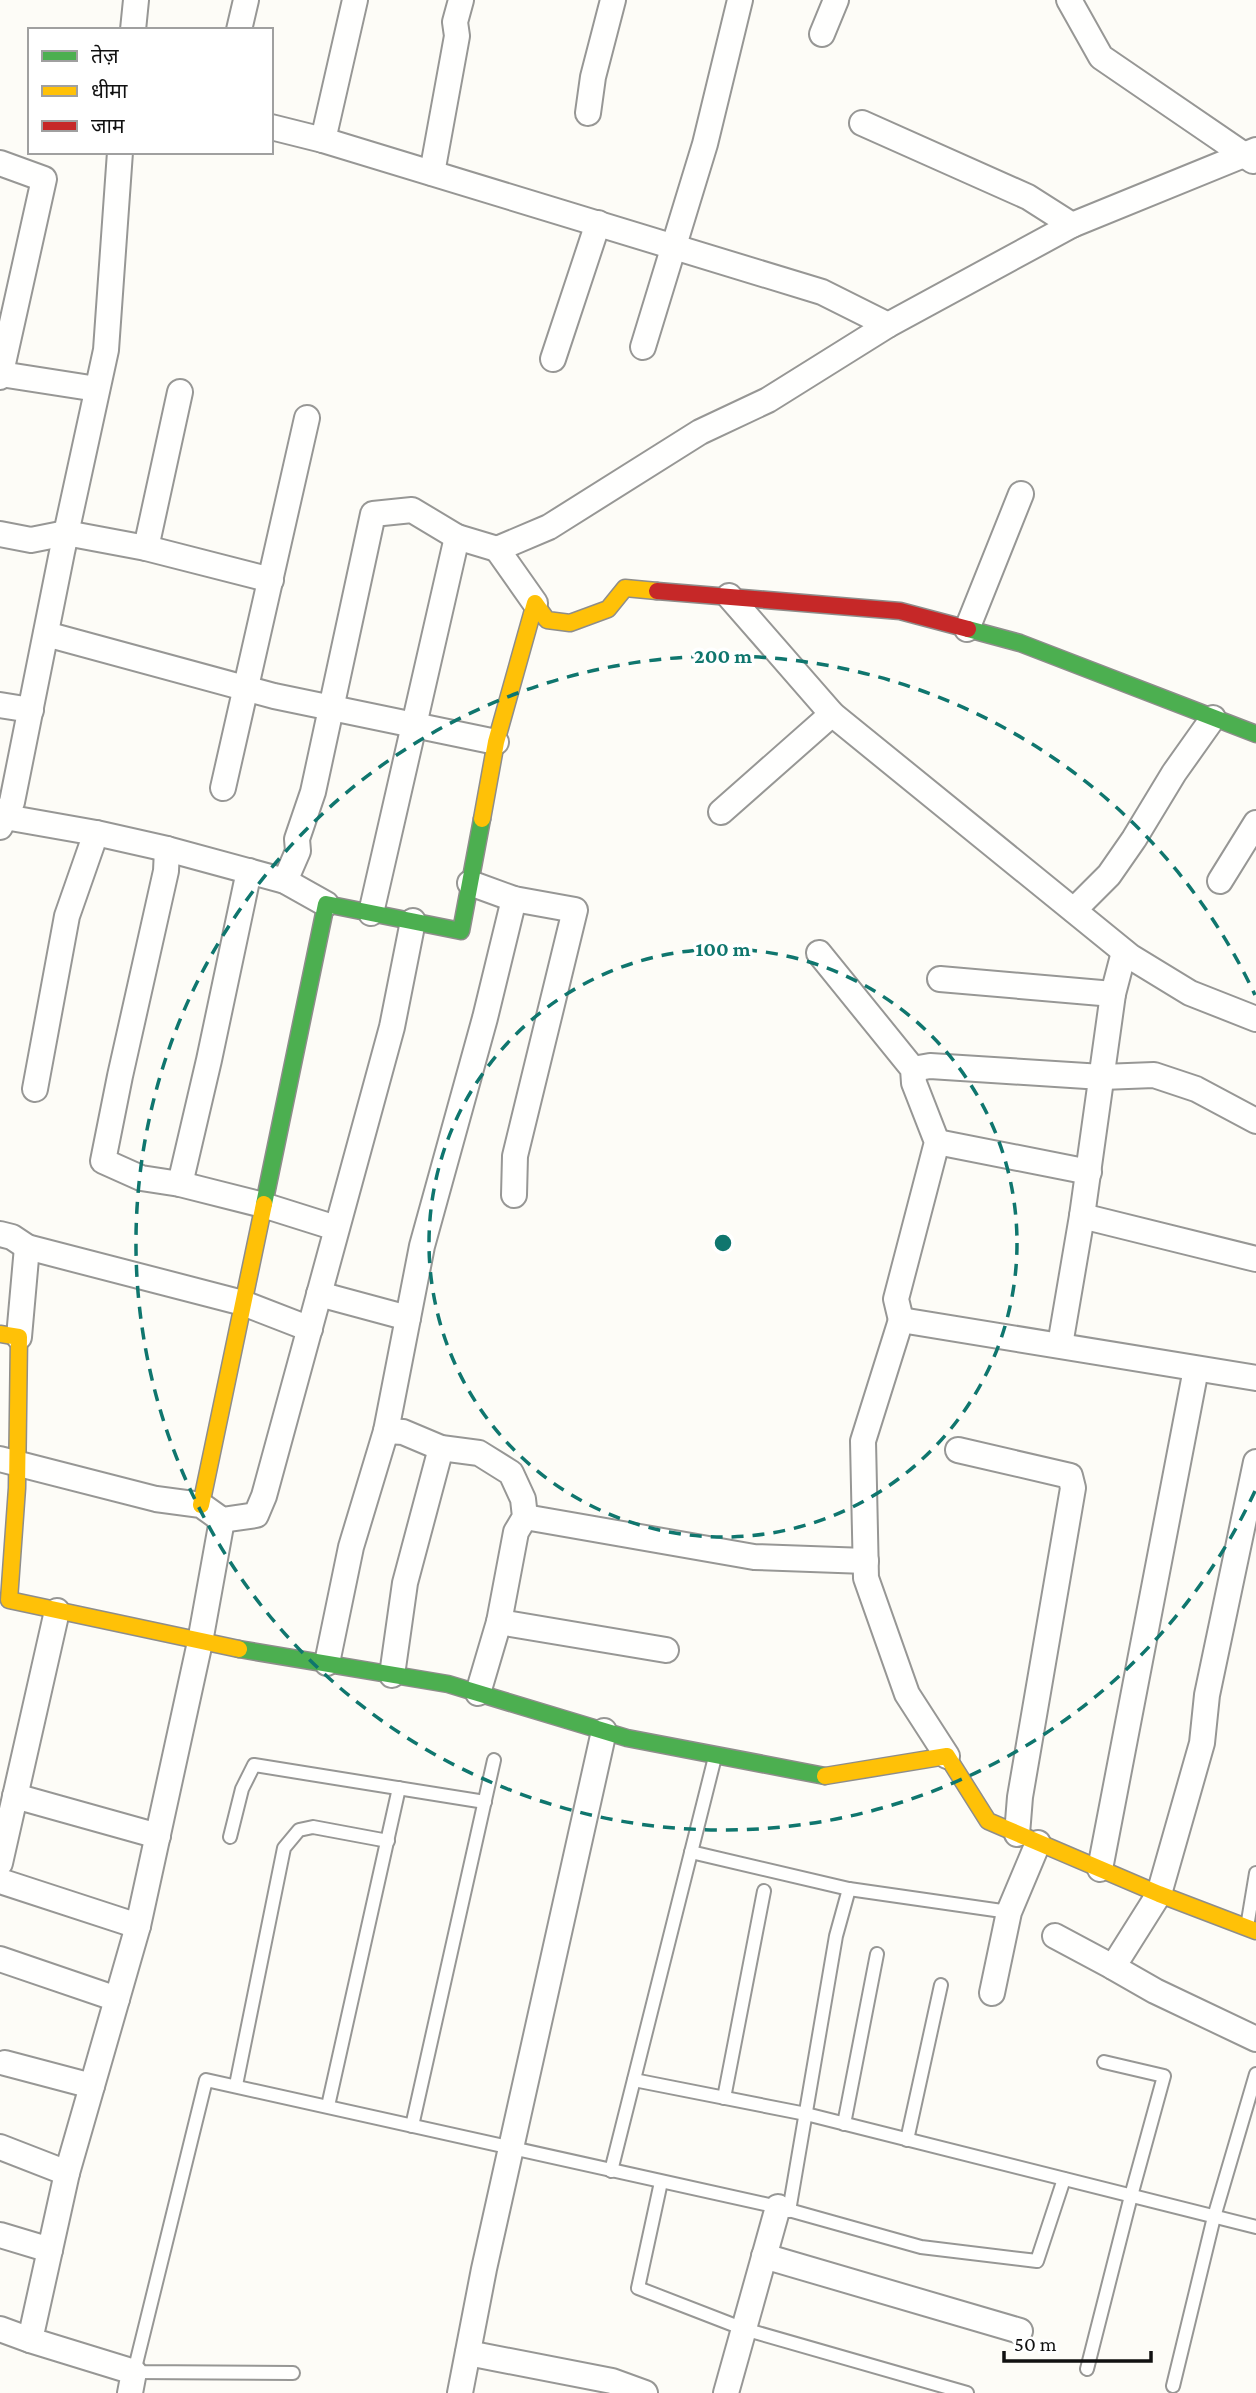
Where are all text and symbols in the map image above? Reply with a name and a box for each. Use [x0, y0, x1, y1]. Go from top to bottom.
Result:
legend [28, 28, 273, 154]
text: तेज़ [91, 44, 119, 68]
text: धीमा [91, 79, 128, 103]
text: जाम [91, 114, 125, 138]
text: 200 m [694, 644, 752, 668]
text: 100 m [695, 937, 751, 961]
centre of rings [711, 1231, 735, 1255]
scale bar [1004, 2320, 1151, 2364]
text: 50 m [1014, 2332, 1057, 2356]

